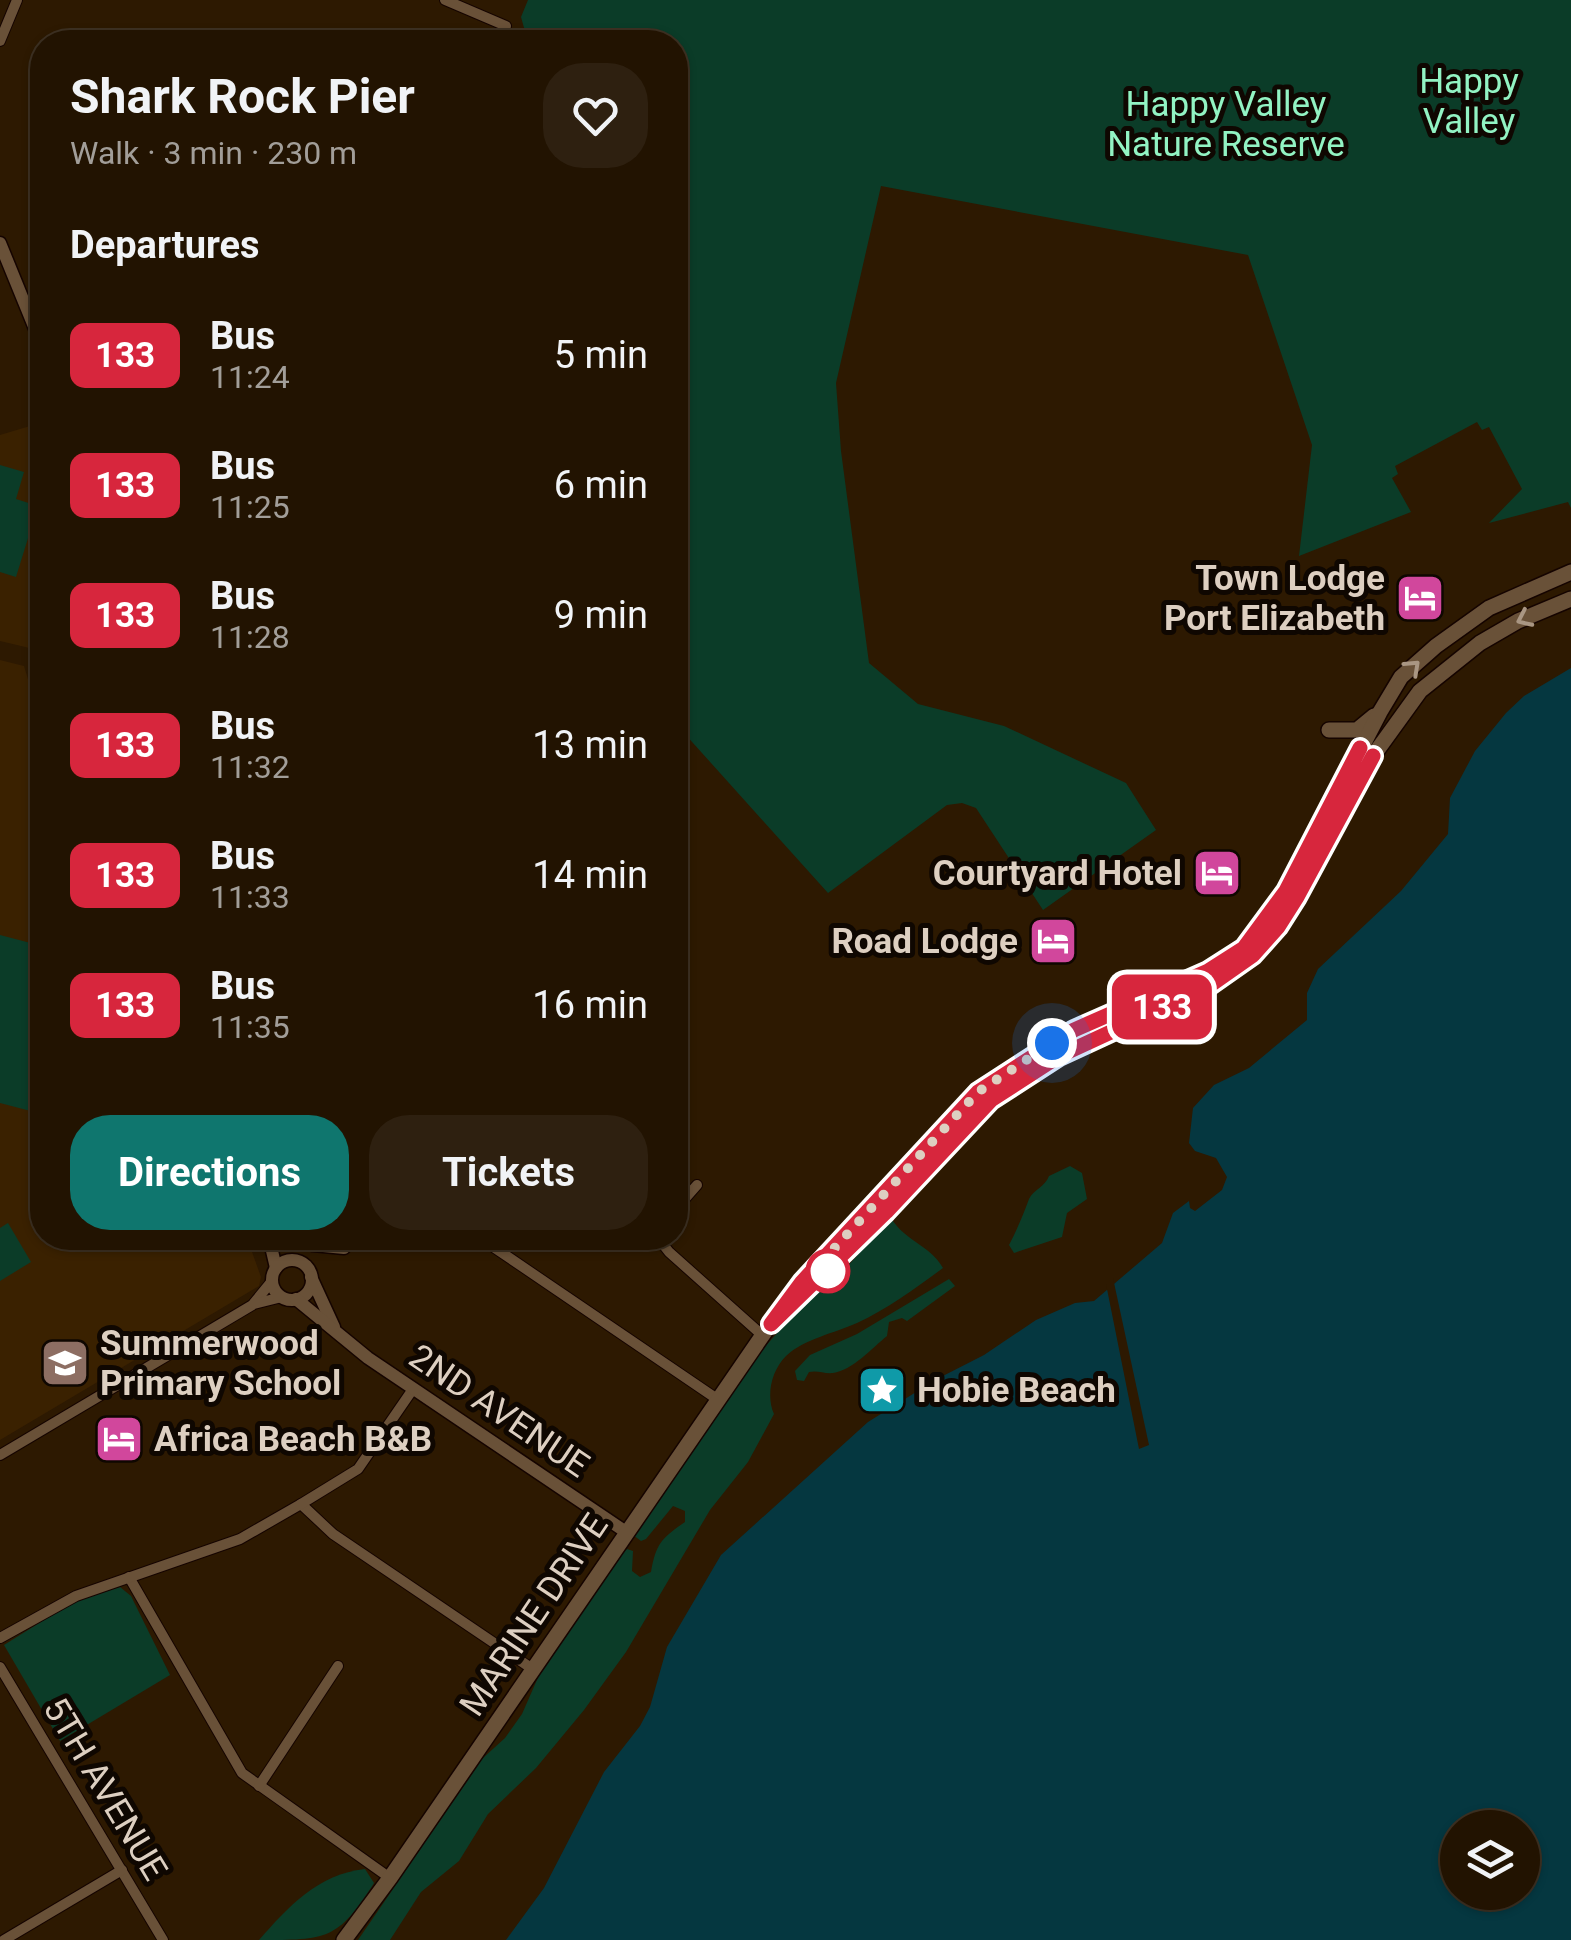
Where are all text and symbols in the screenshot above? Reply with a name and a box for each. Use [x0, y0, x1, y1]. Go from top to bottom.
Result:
park label: Happy Valley [1419, 61, 1519, 142]
button: heart [543, 63, 648, 168]
text: Shark Rock Pier [70, 68, 415, 125]
park label: Happy Valley Nature Reserve [1107, 84, 1345, 165]
text: Walk · 3 min · 230 m [70, 134, 357, 172]
text: Departures [70, 223, 260, 267]
text: Bus [210, 314, 275, 358]
text: 5 min [554, 333, 648, 377]
text: 133 [95, 335, 155, 376]
text: 11:24 [210, 358, 290, 396]
text: Bus [210, 444, 275, 488]
text: 6 min [554, 463, 648, 507]
text: 133 [95, 465, 155, 506]
text: 11:25 [210, 488, 290, 526]
place label: Town Lodge Port Elizabeth [1164, 558, 1385, 639]
hotel icon: Town Lodge Port Elizabeth [1394, 572, 1446, 624]
text: Bus [210, 574, 275, 618]
text: 9 min [554, 593, 648, 637]
text: 133 [95, 595, 155, 636]
one-way arrow [1517, 607, 1535, 627]
text: 11:28 [210, 618, 290, 656]
one-way arrow [1401, 661, 1419, 679]
text: Bus [210, 704, 275, 748]
text: 13 min [532, 723, 648, 767]
text: 133 [95, 725, 155, 766]
text: 11:32 [210, 748, 290, 786]
text: Bus [210, 834, 275, 878]
hotel icon: Courtyard Hotel [1191, 847, 1243, 899]
text: 14 min [532, 853, 648, 897]
place label: Courtyard Hotel [933, 853, 1182, 894]
text: 133 [95, 855, 155, 896]
text: 11:33 [210, 878, 290, 916]
hotel icon: Road Lodge [1027, 915, 1079, 967]
place label: Road Lodge [831, 921, 1018, 962]
text: Bus [210, 964, 275, 1008]
line badge: 133 [1104, 974, 1220, 1040]
text: 16 min [532, 983, 648, 1027]
text: 133 [95, 985, 155, 1026]
text: 133 [1132, 987, 1192, 1028]
text: 11:35 [210, 1008, 290, 1046]
your location [1027, 1018, 1077, 1068]
button: Directions [70, 1115, 349, 1230]
button: Tickets [369, 1115, 648, 1230]
unlabelled marker [807, 1250, 849, 1292]
place label: Summerwood Primary School [100, 1323, 341, 1404]
street label: 2ND AVENUE [402, 1336, 596, 1486]
school or university icon: Summerwood Primary School [39, 1337, 91, 1389]
place icon: Hobie Beach [856, 1364, 908, 1416]
place label: Hobie Beach [917, 1370, 1116, 1411]
hotel icon: Africa Beach B&B [93, 1413, 145, 1465]
place label: Africa Beach B&B [154, 1419, 432, 1460]
street label: MARINE DRIVE [451, 1506, 617, 1724]
street label: 5TH AVENUE [35, 1690, 175, 1888]
map controls [1440, 1810, 1540, 1910]
button: layers [1440, 1810, 1540, 1910]

